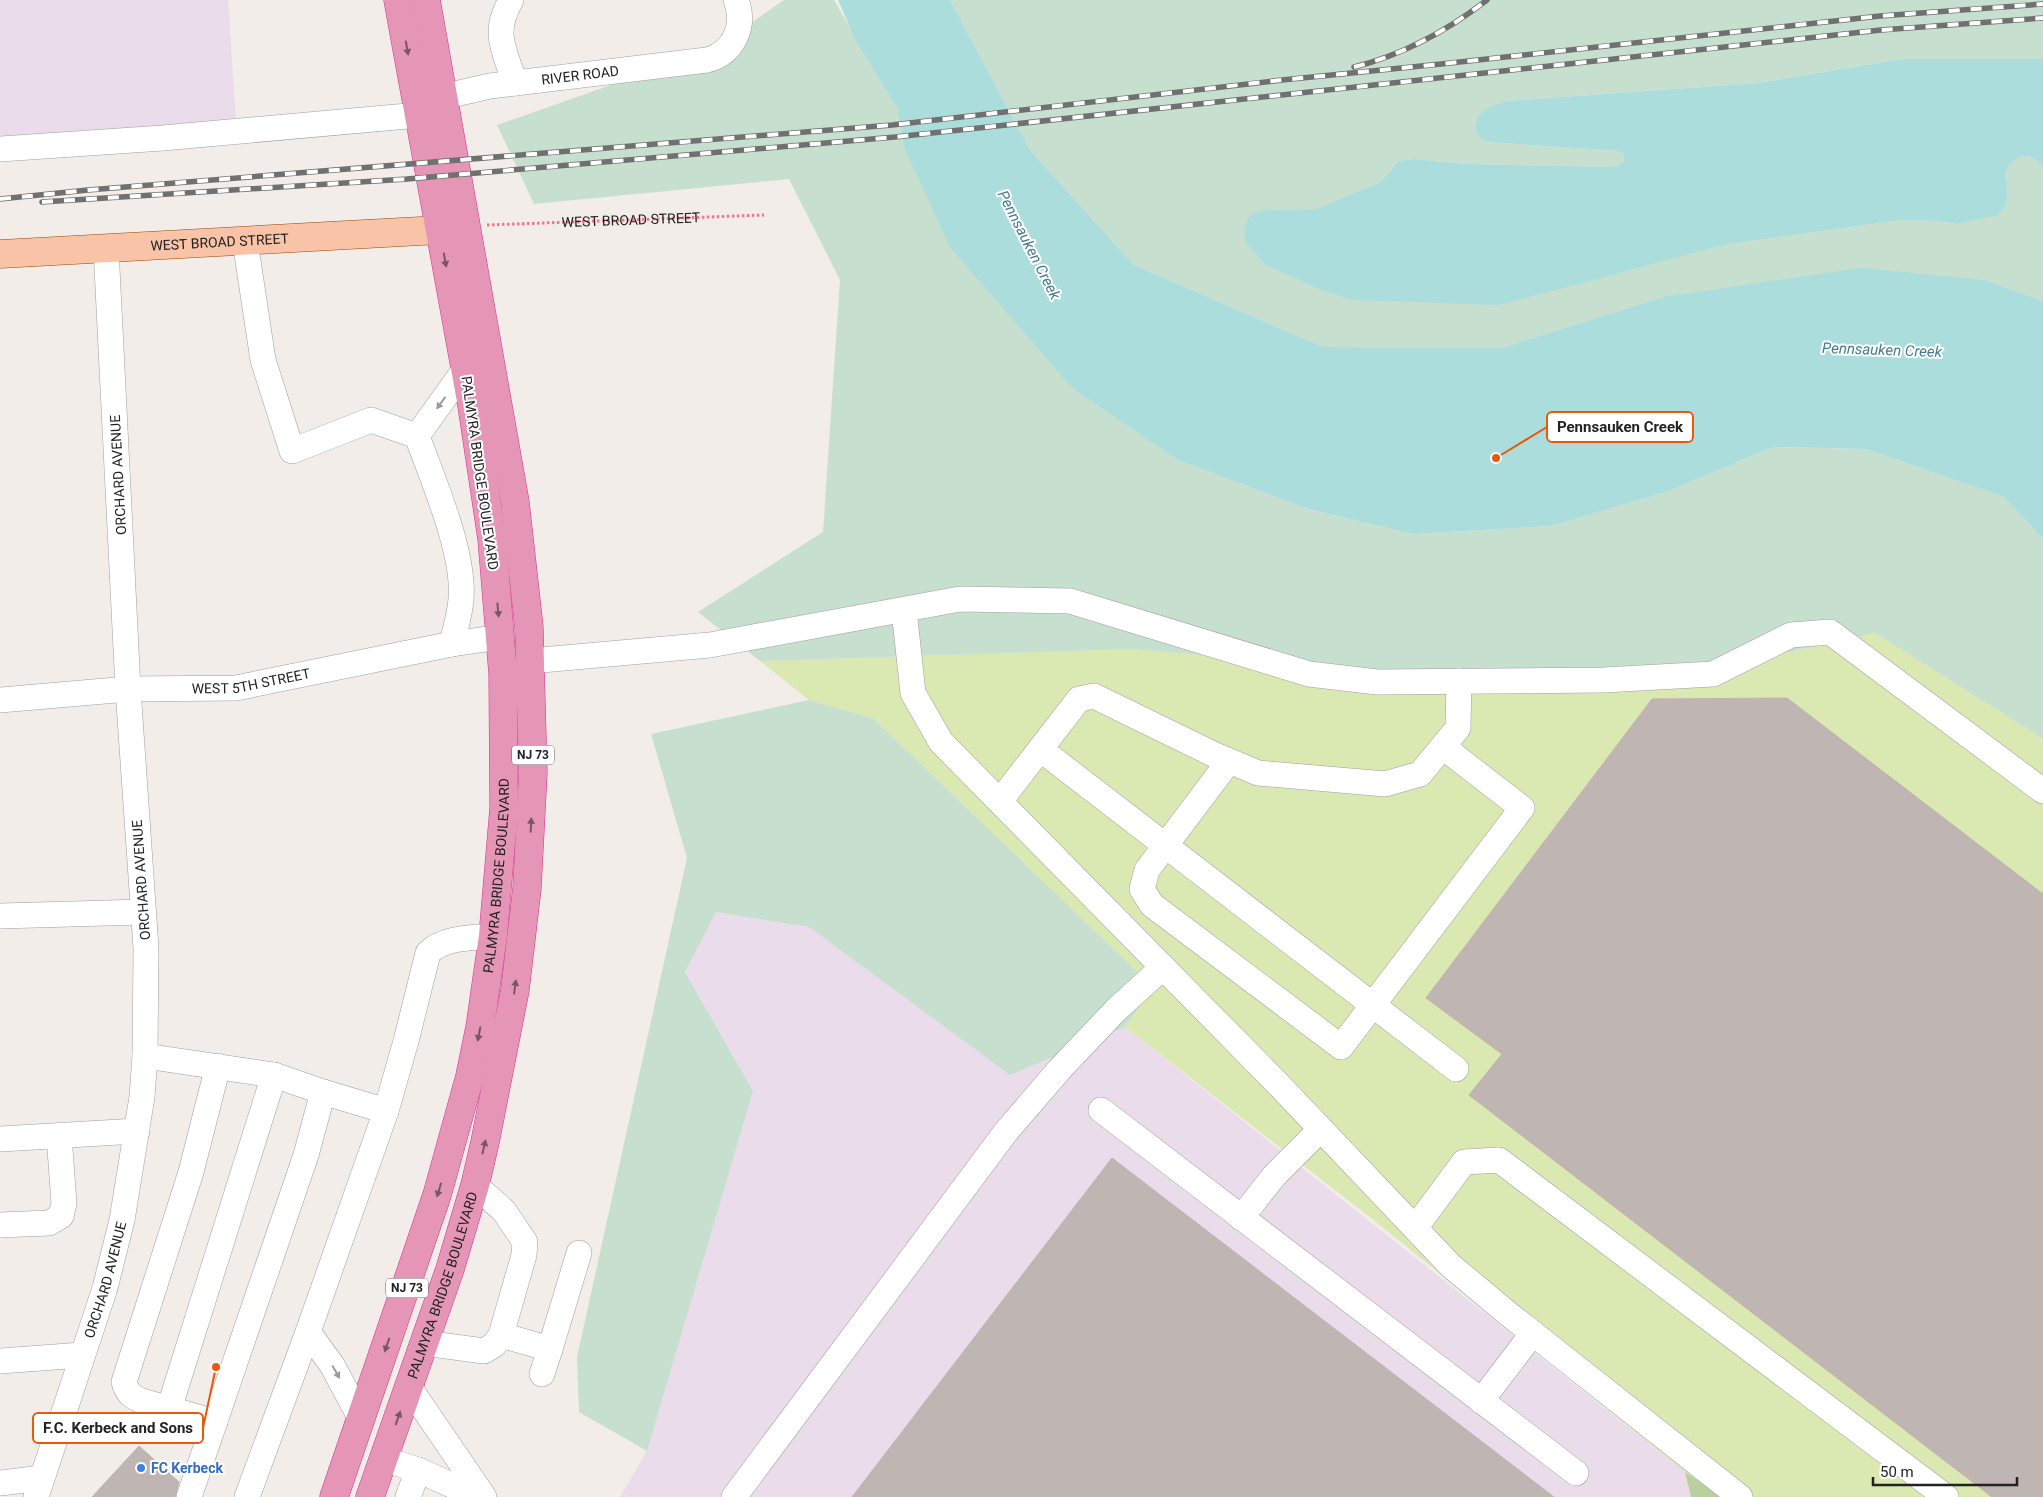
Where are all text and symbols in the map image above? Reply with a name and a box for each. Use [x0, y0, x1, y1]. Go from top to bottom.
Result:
one-way arrow [403, 40, 411, 56]
street label: RIVER ROAD [540, 63, 620, 88]
water label: Pennsauken Creek [994, 187, 1065, 303]
street label: WEST BROAD STREET [561, 209, 701, 230]
street label: WEST BROAD STREET [150, 230, 290, 254]
one-way arrow [441, 252, 449, 268]
water label: Pennsauken Creek [1822, 339, 1943, 361]
street label: PALMYRA BRIDGE BOULEVARD [458, 375, 502, 571]
one-way arrow [436, 396, 446, 409]
callout: Pennsauken Creek [1547, 412, 1693, 442]
street label: ORCHARD AVENUE [107, 414, 129, 536]
text: Pennsauken Creek [1557, 418, 1684, 436]
one-way arrow [494, 603, 502, 619]
street label: WEST 5TH STREET [192, 665, 312, 696]
road number: NJ 73 [512, 746, 554, 764]
street label: PALMYRA BRIDGE BOULEVARD [480, 778, 512, 974]
one-way arrow [527, 817, 535, 833]
street label: ORCHARD AVENUE [129, 819, 153, 941]
one-way arrow [511, 979, 519, 995]
one-way arrow [474, 1026, 482, 1042]
one-way arrow [480, 1139, 488, 1154]
one-way arrow [434, 1183, 442, 1198]
street label: PALMYRA BRIDGE BOULEVARD [404, 1190, 481, 1381]
street label: ORCHARD AVENUE [81, 1220, 129, 1340]
road number: NJ 73 [386, 1278, 428, 1298]
one-way arrow [383, 1337, 390, 1352]
one-way arrow [332, 1366, 341, 1379]
one-way arrow [394, 1410, 402, 1425]
callout: F.C. Kerbeck and Sons [33, 1413, 203, 1443]
text: F.C. Kerbeck and Sons [43, 1419, 193, 1437]
scale bar [1873, 1454, 2017, 1486]
place label: FC Kerbeck [151, 1460, 223, 1476]
marker: FC Kerbeck [135, 1462, 147, 1474]
text: 50 m [1880, 1463, 1914, 1481]

